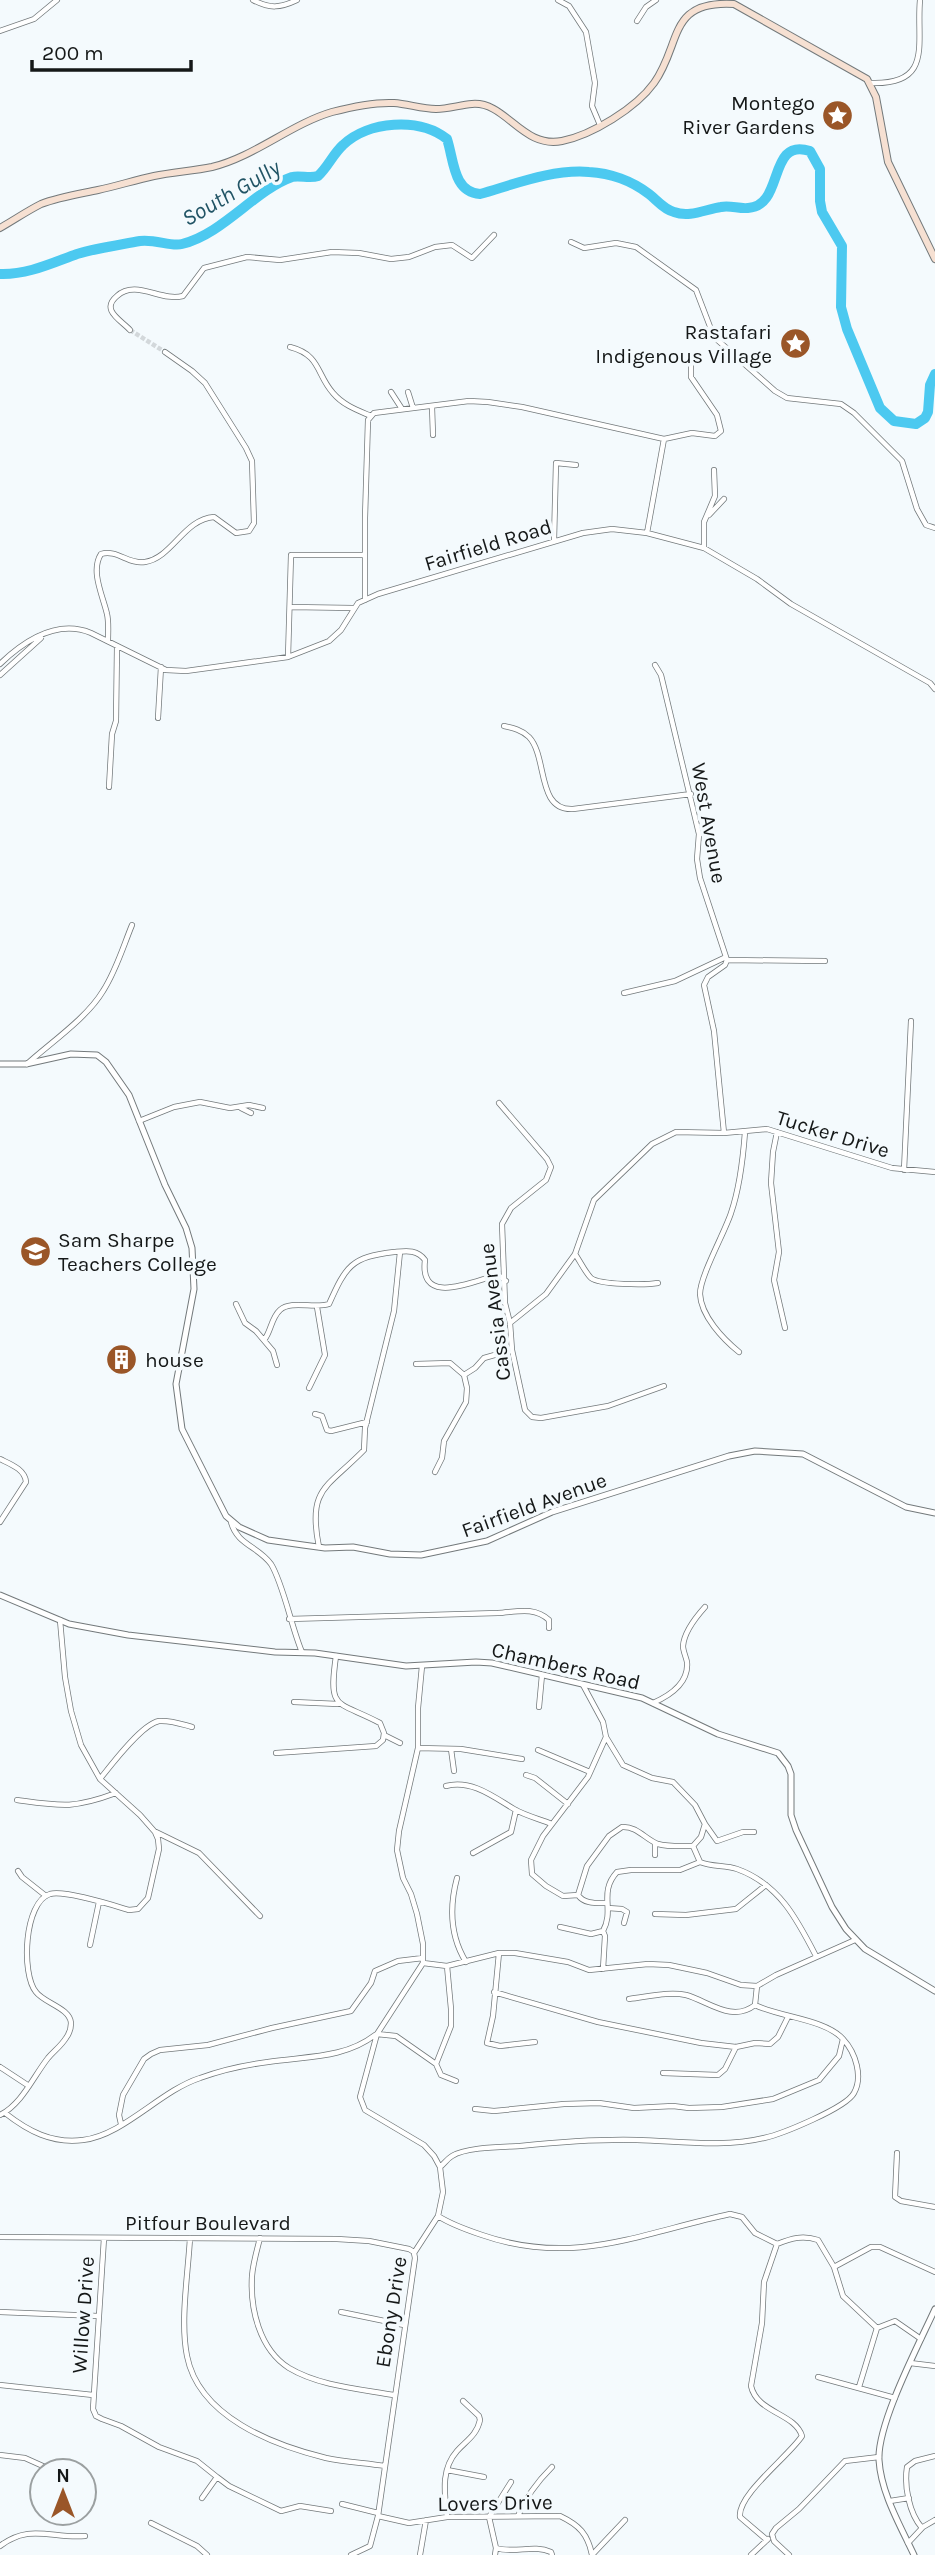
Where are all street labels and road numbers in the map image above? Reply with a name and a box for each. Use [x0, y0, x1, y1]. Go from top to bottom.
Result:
street label: Fairfield Road [421, 514, 555, 576]
street label: West Avenue [687, 761, 731, 885]
street label: Tucker Drive [774, 1105, 892, 1163]
street label: Cassia Avenue [475, 1242, 515, 1382]
street label: Fairfield Avenue [458, 1468, 610, 1542]
street label: Chambers Road [489, 1637, 643, 1695]
street label: Pitfour Boulevard [125, 2211, 291, 2235]
street label: Ebony Drive [370, 2255, 412, 2369]
street label: Willow Drive [67, 2256, 99, 2374]
street label: Lovers Drive [437, 2490, 553, 2516]

